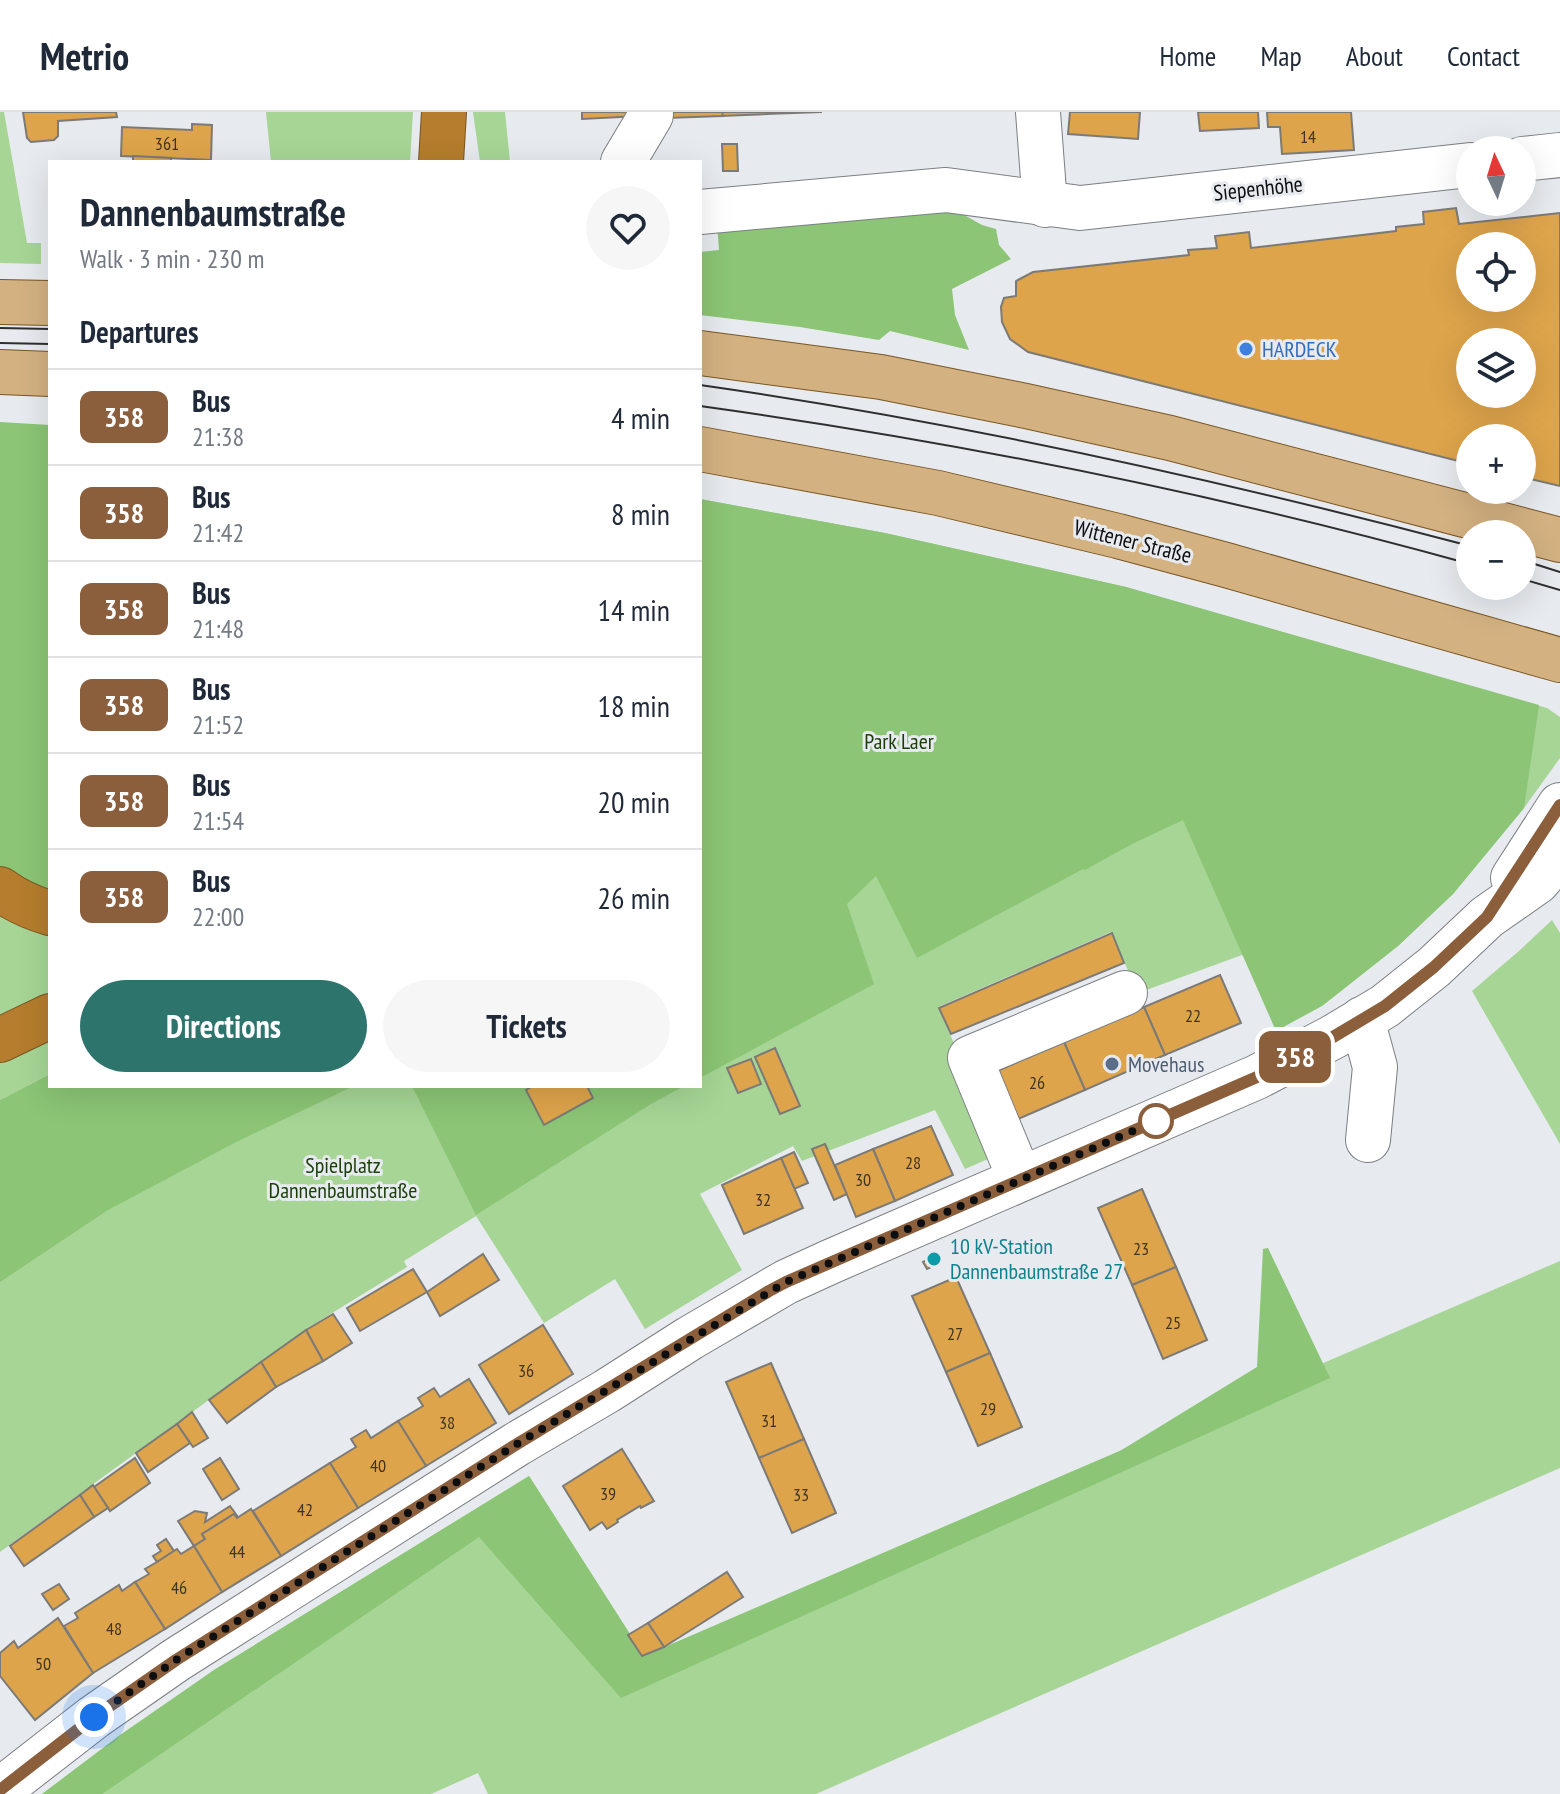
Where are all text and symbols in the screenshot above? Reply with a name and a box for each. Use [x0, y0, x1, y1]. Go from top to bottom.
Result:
text: Metrio [40, 31, 129, 80]
text: Home [1160, 37, 1216, 74]
text: Map [1260, 37, 1302, 74]
text: About [1346, 37, 1403, 74]
text: Contact [1447, 37, 1520, 74]
house number: 14 [1300, 125, 1316, 148]
house number: 361 [155, 132, 179, 155]
north arrow [1456, 136, 1536, 216]
map controls [1456, 136, 1536, 600]
street label: Siepenhöhe [1212, 169, 1304, 207]
button: heart [586, 186, 670, 270]
text: Dannenbaumstraße [80, 187, 346, 236]
button: locate [1456, 232, 1536, 312]
text: Walk · 3 min · 230 m [80, 242, 264, 275]
text: Departures [80, 312, 198, 351]
button: layers [1456, 328, 1536, 408]
place label: HARDECK [1262, 335, 1337, 363]
marker: HARDECK [1237, 340, 1255, 358]
text: Bus [192, 381, 231, 420]
text: 358 [104, 398, 144, 435]
text: 4 min [611, 398, 670, 437]
text: 21:38 [192, 420, 244, 453]
button: + [1456, 424, 1536, 504]
text: Bus [192, 477, 231, 516]
text: 358 [104, 494, 144, 531]
text: 8 min [611, 494, 670, 533]
street label: Wittener Straße [1071, 513, 1195, 569]
text: 21:42 [192, 516, 244, 549]
button: − [1456, 520, 1536, 600]
text: Bus [192, 573, 231, 612]
text: 358 [104, 590, 144, 627]
text: 14 min [597, 590, 670, 629]
text: 21:48 [192, 612, 244, 645]
text: Bus [192, 669, 231, 708]
text: 358 [104, 686, 144, 723]
text: 18 min [597, 686, 670, 725]
text: 21:52 [192, 708, 244, 741]
park label: Park Laer [864, 727, 934, 755]
text: Bus [192, 765, 231, 804]
text: 358 [104, 782, 144, 819]
text: 20 min [597, 782, 670, 821]
text: 21:54 [192, 804, 244, 837]
text: Bus [192, 861, 231, 900]
text: 358 [104, 878, 144, 915]
text: 26 min [597, 878, 670, 917]
text: 22:00 [192, 900, 244, 933]
button: Directions [80, 980, 367, 1072]
button: Tickets [383, 980, 670, 1072]
house number: 22 [1185, 1004, 1201, 1027]
line badge: 358 [1249, 1031, 1341, 1083]
text: 358 [1275, 1038, 1315, 1075]
place label: Movehaus [1128, 1050, 1204, 1078]
marker: Movehaus [1103, 1055, 1121, 1073]
house number: 26 [1029, 1071, 1045, 1094]
unlabelled marker [1139, 1104, 1173, 1138]
park label: Spielplatz Dannenbaumstraße [269, 1151, 417, 1204]
house number: 28 [905, 1151, 921, 1174]
house number: 30 [855, 1168, 871, 1191]
house number: 32 [755, 1188, 771, 1211]
place label: 10 kV-Station Dannenbaumstraße 27 [950, 1232, 1123, 1285]
house number: 23 [1133, 1237, 1149, 1260]
marker: 10 kV-Station Dannenbaumstraße 27 [925, 1250, 943, 1268]
house number: 25 [1165, 1311, 1181, 1334]
house number: 27 [947, 1322, 963, 1345]
house number: 36 [518, 1359, 534, 1382]
house number: 29 [980, 1397, 996, 1420]
house number: 31 [761, 1409, 777, 1432]
house number: 38 [439, 1411, 455, 1434]
house number: 40 [370, 1454, 386, 1477]
house number: 39 [600, 1482, 616, 1505]
house number: 33 [793, 1483, 809, 1506]
house number: 42 [297, 1498, 313, 1521]
house number: 44 [229, 1540, 245, 1563]
house number: 46 [171, 1576, 187, 1599]
house number: 48 [106, 1617, 122, 1640]
house number: 50 [35, 1652, 51, 1675]
your location [74, 1697, 114, 1737]

